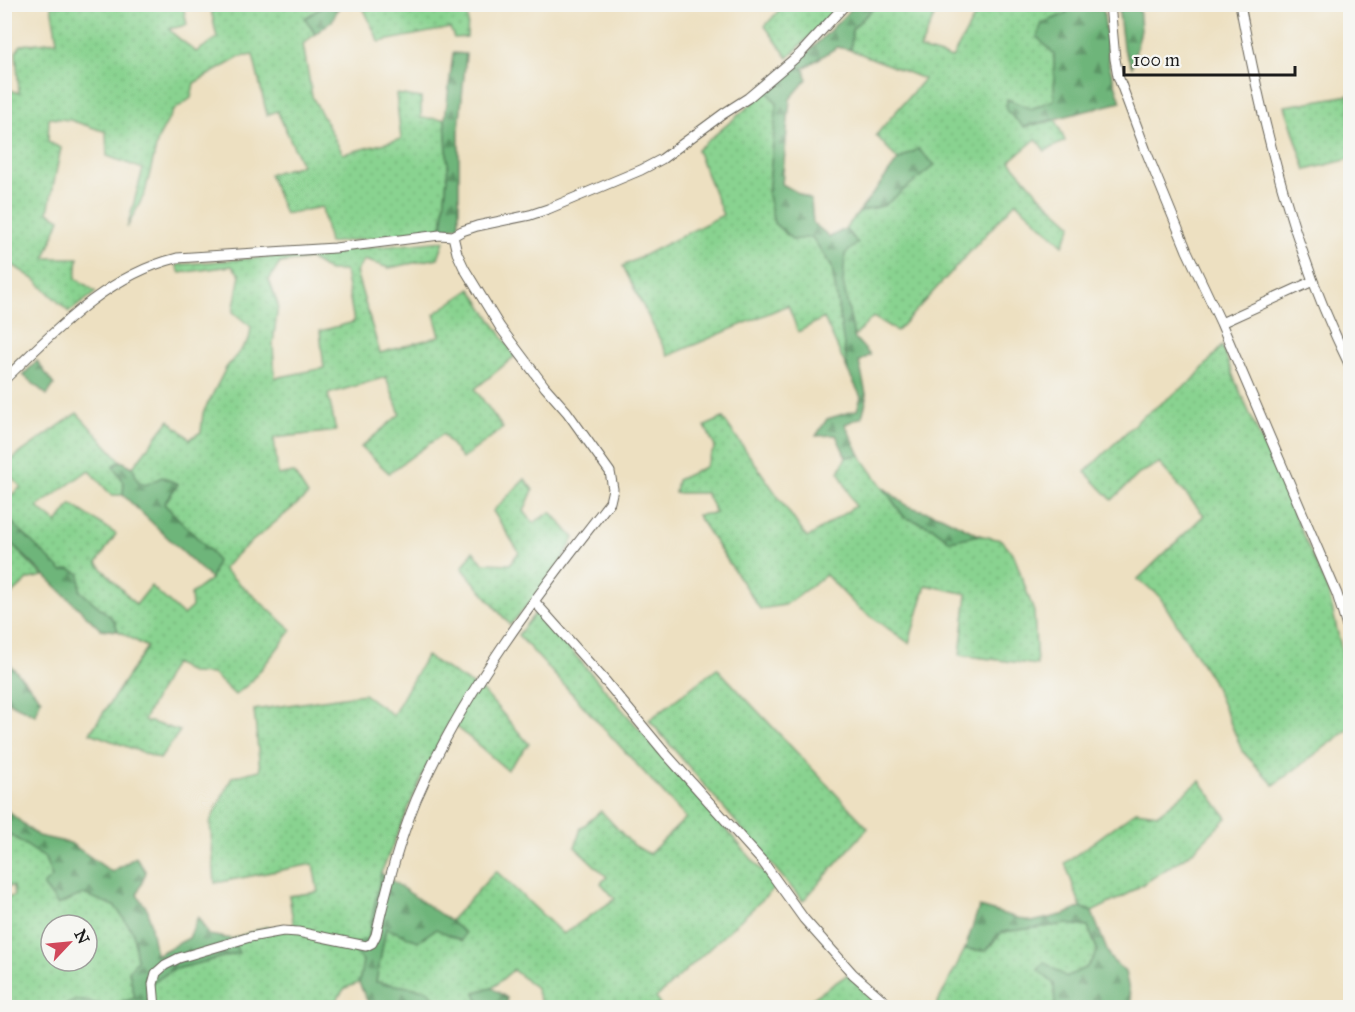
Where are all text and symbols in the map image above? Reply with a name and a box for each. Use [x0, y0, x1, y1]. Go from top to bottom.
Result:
scale bar [1124, 39, 1295, 77]
text: 100 m [1133, 49, 1180, 71]
north arrow [39, 913, 99, 973]
text: N [71, 926, 94, 947]

